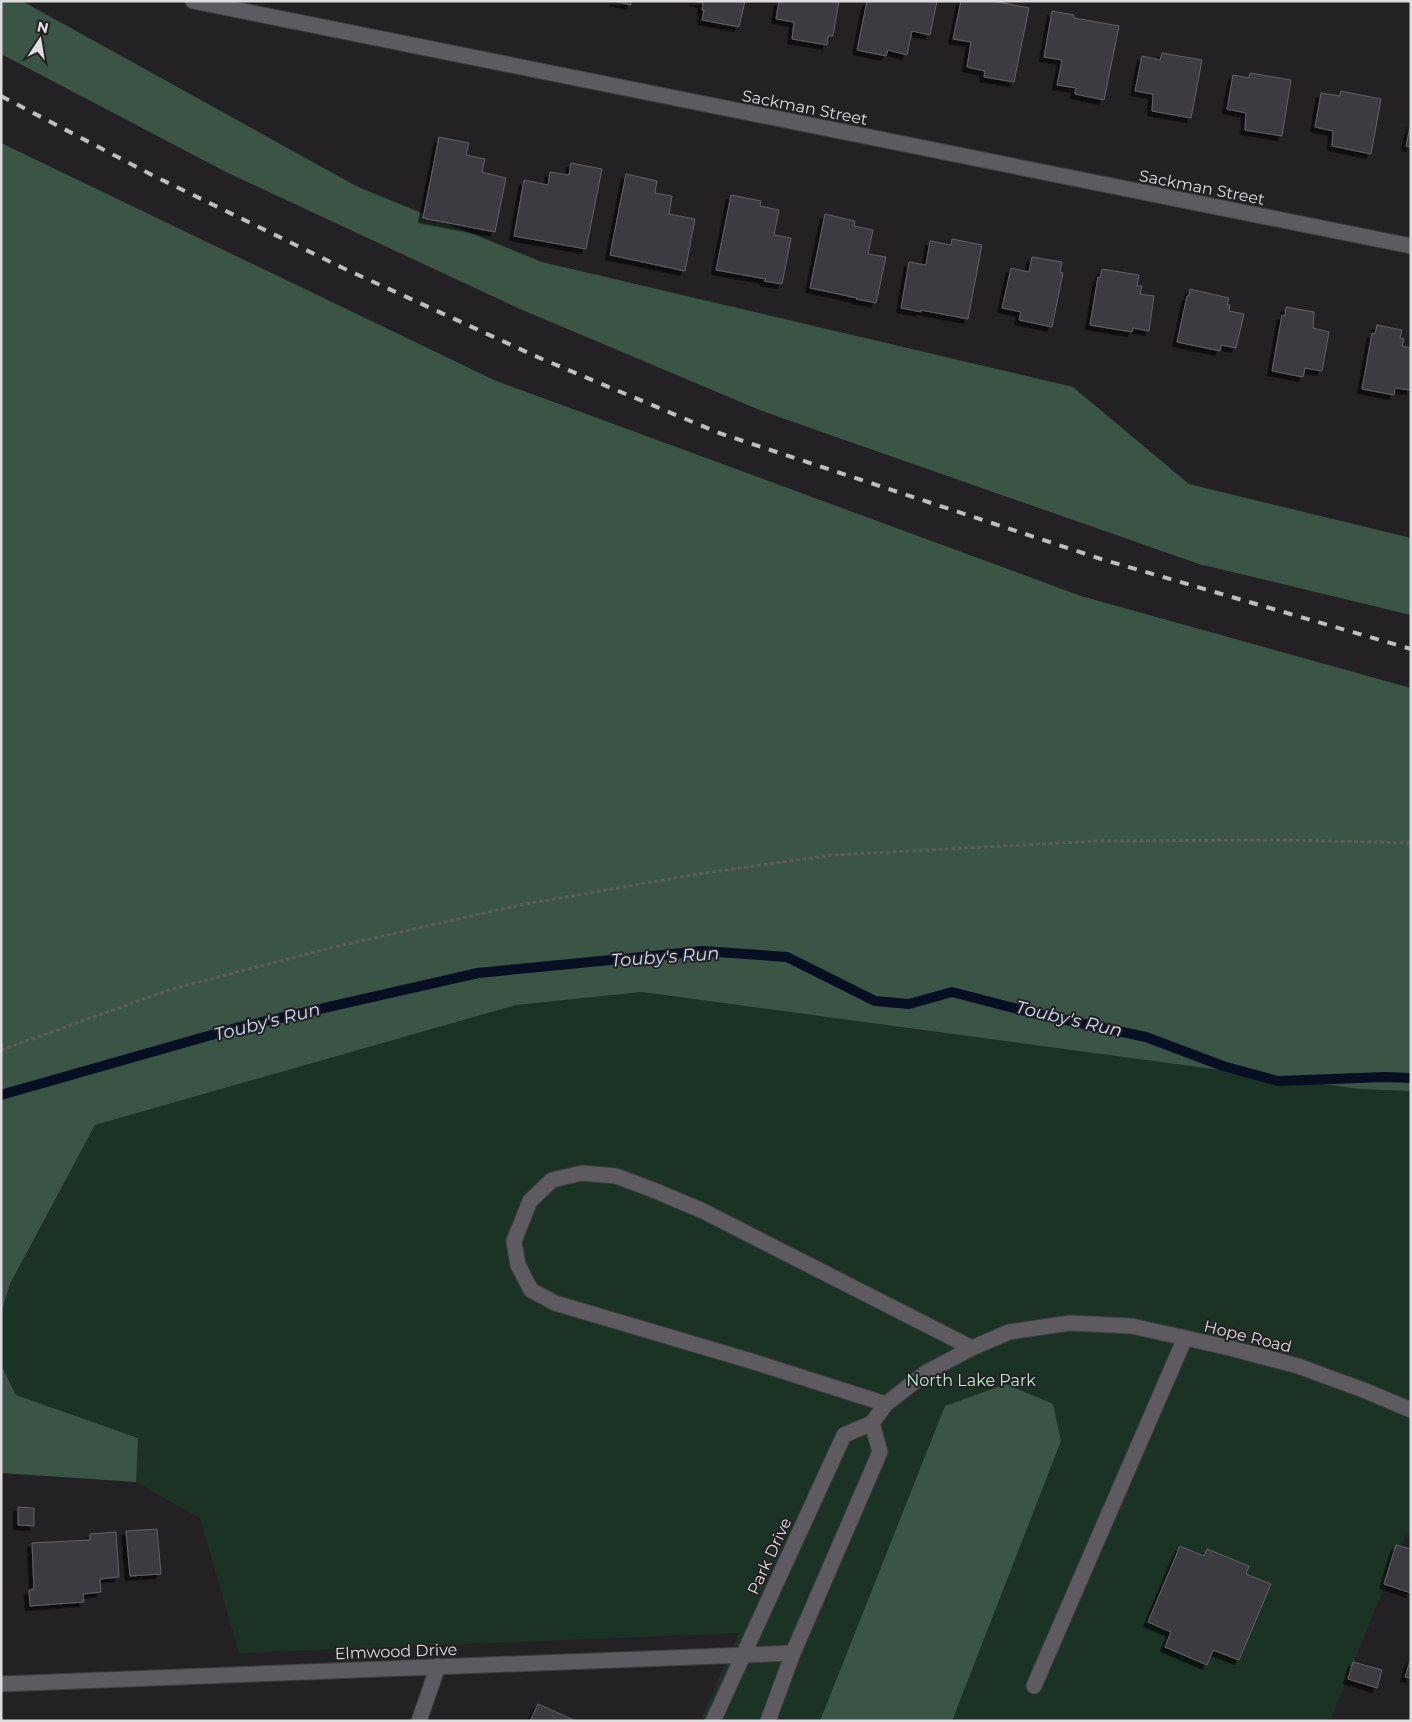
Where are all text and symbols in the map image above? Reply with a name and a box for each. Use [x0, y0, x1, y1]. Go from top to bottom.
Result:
north arrow [15, 15, 65, 65]
text: N [35, 17, 50, 37]
street label: Sackman Street [741, 86, 870, 129]
street label: Sackman Street [1138, 166, 1267, 209]
water label: Touby's Run [610, 942, 720, 972]
water label: Touby's Run [1013, 996, 1125, 1042]
water label: Touby's Run [212, 998, 322, 1046]
street label: Hope Road [1202, 1316, 1294, 1357]
park label: North Lake Park [906, 1371, 1036, 1390]
street label: Park Drive [743, 1515, 796, 1598]
street label: Elmwood Drive [334, 1640, 458, 1663]

